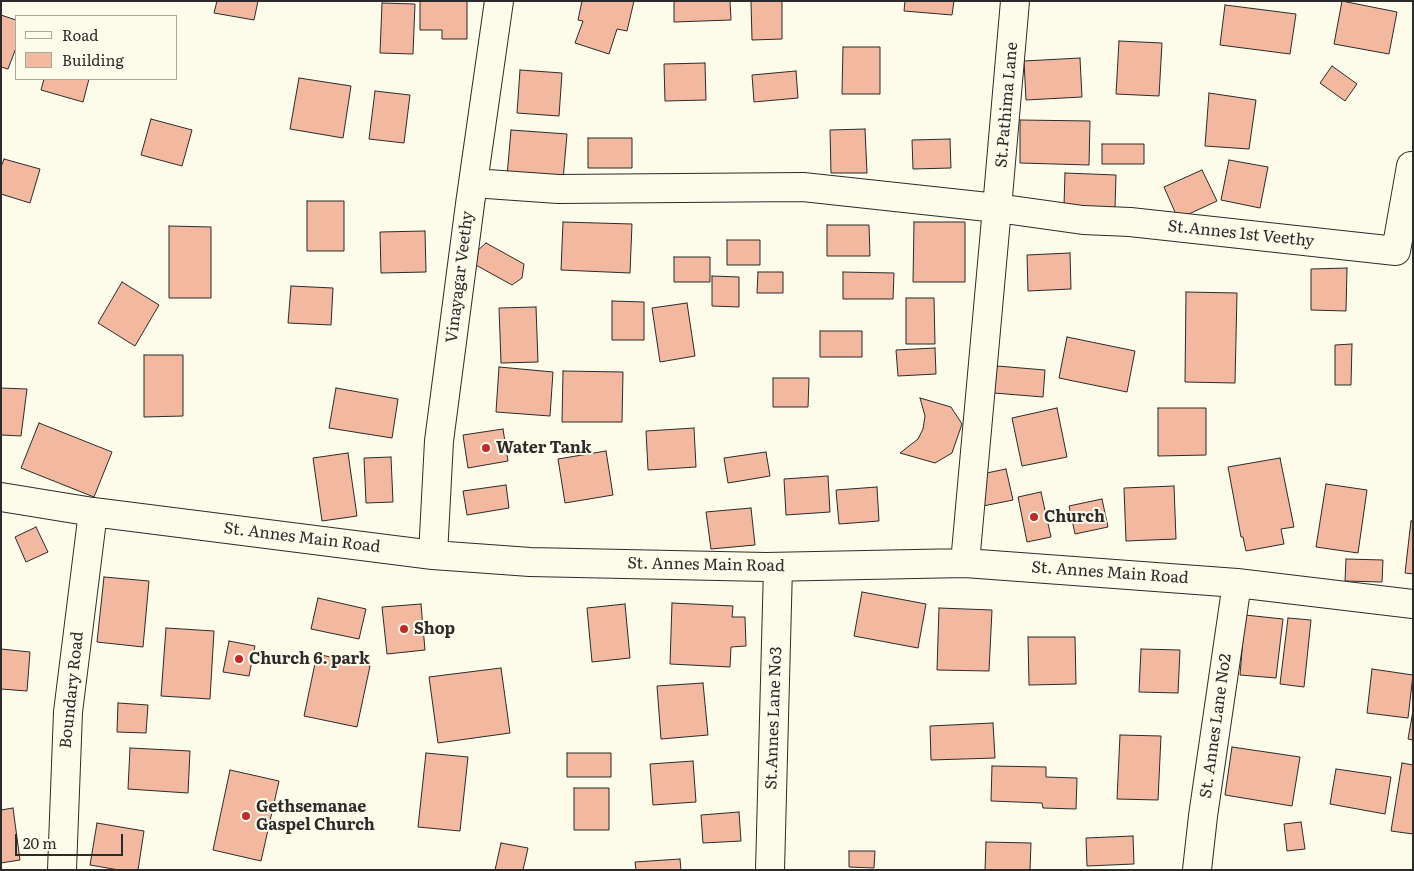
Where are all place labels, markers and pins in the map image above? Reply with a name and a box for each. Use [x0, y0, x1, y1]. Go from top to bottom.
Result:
place label: Water Tank [496, 438, 592, 458]
marker: Water Tank [480, 442, 492, 454]
place label: Church [1044, 507, 1105, 527]
marker: Church [1028, 511, 1040, 523]
place label: Shop [414, 619, 455, 639]
marker: Shop [398, 623, 410, 635]
place label: Church 6. park [249, 649, 370, 669]
marker: Church 6. park [233, 653, 245, 665]
place label: Gethsemanae Gaspel Church [256, 797, 375, 835]
marker: Gethsemanae Gaspel Church [240, 810, 252, 822]

